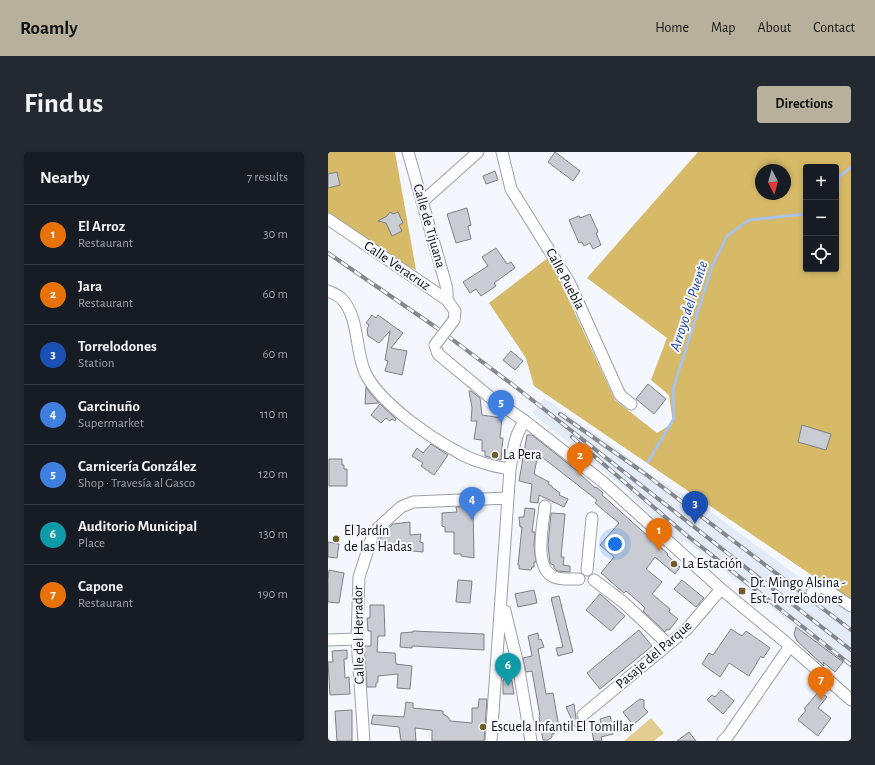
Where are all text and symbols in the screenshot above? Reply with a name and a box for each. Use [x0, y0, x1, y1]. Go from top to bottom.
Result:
text: Roamly [20, 19, 78, 38]
text: Home [655, 21, 689, 35]
text: Map [711, 21, 735, 35]
text: About [757, 21, 791, 35]
text: Contact [813, 21, 855, 35]
button: Directions [757, 86, 851, 123]
text: Find us [24, 90, 103, 118]
north arrow [755, 164, 791, 200]
map controls [803, 164, 839, 272]
button: + [803, 164, 839, 200]
text: Nearby [40, 169, 90, 186]
text: 7 results [247, 171, 288, 184]
street label: Calle de Tijuana [410, 182, 448, 270]
button: − [803, 200, 839, 236]
text: El Arroz [78, 219, 125, 234]
text: 1 [51, 228, 55, 241]
text: 30 m [263, 228, 288, 241]
button: locate [803, 236, 839, 272]
text: Restaurant [78, 237, 133, 250]
street label: Calle Veracruz [361, 239, 433, 293]
street label: Calle Puebla [543, 246, 587, 312]
water label: Arroyo del Puente [667, 259, 711, 354]
text: Jara [78, 279, 102, 294]
text: 2 [50, 288, 56, 301]
text: 60 m [262, 288, 288, 301]
text: Restaurant [78, 297, 133, 310]
text: Torrelodones [78, 339, 157, 354]
text: 3 [50, 348, 56, 361]
text: 60 m [262, 348, 288, 361]
text: Station [78, 357, 115, 370]
pin: 5 [488, 390, 514, 423]
text: Garcinuño [78, 399, 140, 414]
text: 4 [50, 408, 56, 421]
text: 110 m [260, 408, 288, 421]
text: Supermarket [78, 417, 144, 430]
pin: 2 [567, 443, 593, 476]
place label: La Pera [503, 448, 542, 462]
marker: La Pera [490, 450, 500, 460]
text: Carnicería González [78, 459, 196, 474]
text: 5 [50, 468, 56, 481]
text: 120 m [258, 468, 288, 481]
text: Shop · Travesía al Gasco [78, 477, 195, 490]
pin: 4 [459, 487, 485, 520]
pin: 3 [682, 491, 708, 524]
pin: 1 [646, 518, 672, 551]
text: Auditorio Municipal [78, 519, 197, 534]
place label: El Jardín de las Hadas [344, 524, 412, 554]
text: 6 [50, 528, 56, 541]
text: 130 m [259, 528, 288, 541]
marker: El Jardín de las Hadas [331, 534, 341, 544]
your location [605, 534, 625, 554]
text: Place [78, 537, 105, 550]
place label: La Estación [682, 557, 742, 571]
marker: La Estación [669, 559, 679, 569]
place label: Dr. Mingo Alsina - Est. Torrelodones [750, 576, 846, 606]
text: Capone [78, 579, 123, 594]
street label: Calle del Herrador [351, 585, 367, 684]
marker: Dr. Mingo Alsina - Est. Torrelodones [737, 586, 747, 596]
text: 7 [50, 588, 56, 601]
text: 190 m [258, 588, 288, 601]
text: Restaurant [78, 597, 133, 610]
street label: Pasaje del Parque [613, 618, 695, 692]
pin: 6 [495, 653, 521, 686]
pin: 7 [808, 667, 834, 700]
place label: Escuela Infantil El Tomillar [491, 720, 634, 734]
marker: Escuela Infantil El Tomillar [478, 722, 488, 732]

